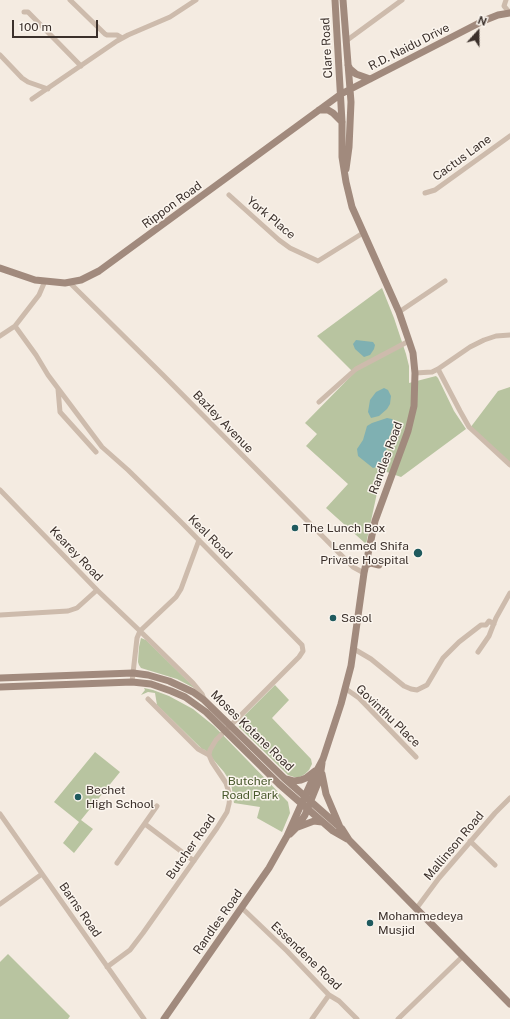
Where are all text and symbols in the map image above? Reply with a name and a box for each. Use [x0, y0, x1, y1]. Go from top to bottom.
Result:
scale bar [14, 12, 100, 38]
north arrow [458, 12, 498, 52]
text: N [476, 14, 488, 28]
street label: Clare Road [318, 17, 336, 79]
text: 100 m [19, 20, 52, 34]
street label: R.D. Naidu Drive [366, 20, 452, 74]
street label: Cactus Lane [430, 132, 494, 184]
street label: Rippon Road [139, 178, 205, 232]
street label: York Place [244, 194, 298, 242]
street label: Bazley Avenue [190, 388, 256, 456]
street label: Randles Road [366, 420, 406, 496]
street label: Keal Road [185, 512, 235, 562]
place label: The Lunch Box [303, 521, 385, 535]
marker: The Lunch Box [290, 523, 300, 533]
street label: Kearey Road [46, 524, 106, 584]
place label: Lenmed Shifa Private Hospital [320, 539, 409, 567]
marker: Lenmed Shifa Private Hospital [412, 547, 424, 559]
place label: Sasol [341, 611, 372, 625]
marker: Sasol [328, 613, 338, 623]
street label: Govinthu Place [353, 682, 423, 750]
street label: Moses Kotane Road [208, 688, 296, 774]
park label: Butcher Road Park [222, 774, 278, 802]
place label: Bechet High School [86, 783, 154, 811]
marker: Bechet High School [73, 792, 83, 802]
street label: Mallinson Road [421, 809, 487, 883]
street label: Butcher Road [163, 812, 219, 882]
street label: Barns Road [56, 880, 104, 940]
street label: Randles Road [190, 887, 246, 957]
place label: Mohammedeya Musjid [378, 909, 463, 937]
marker: Mohammedeya Musjid [365, 918, 375, 928]
street label: Essendene Road [268, 919, 344, 993]

